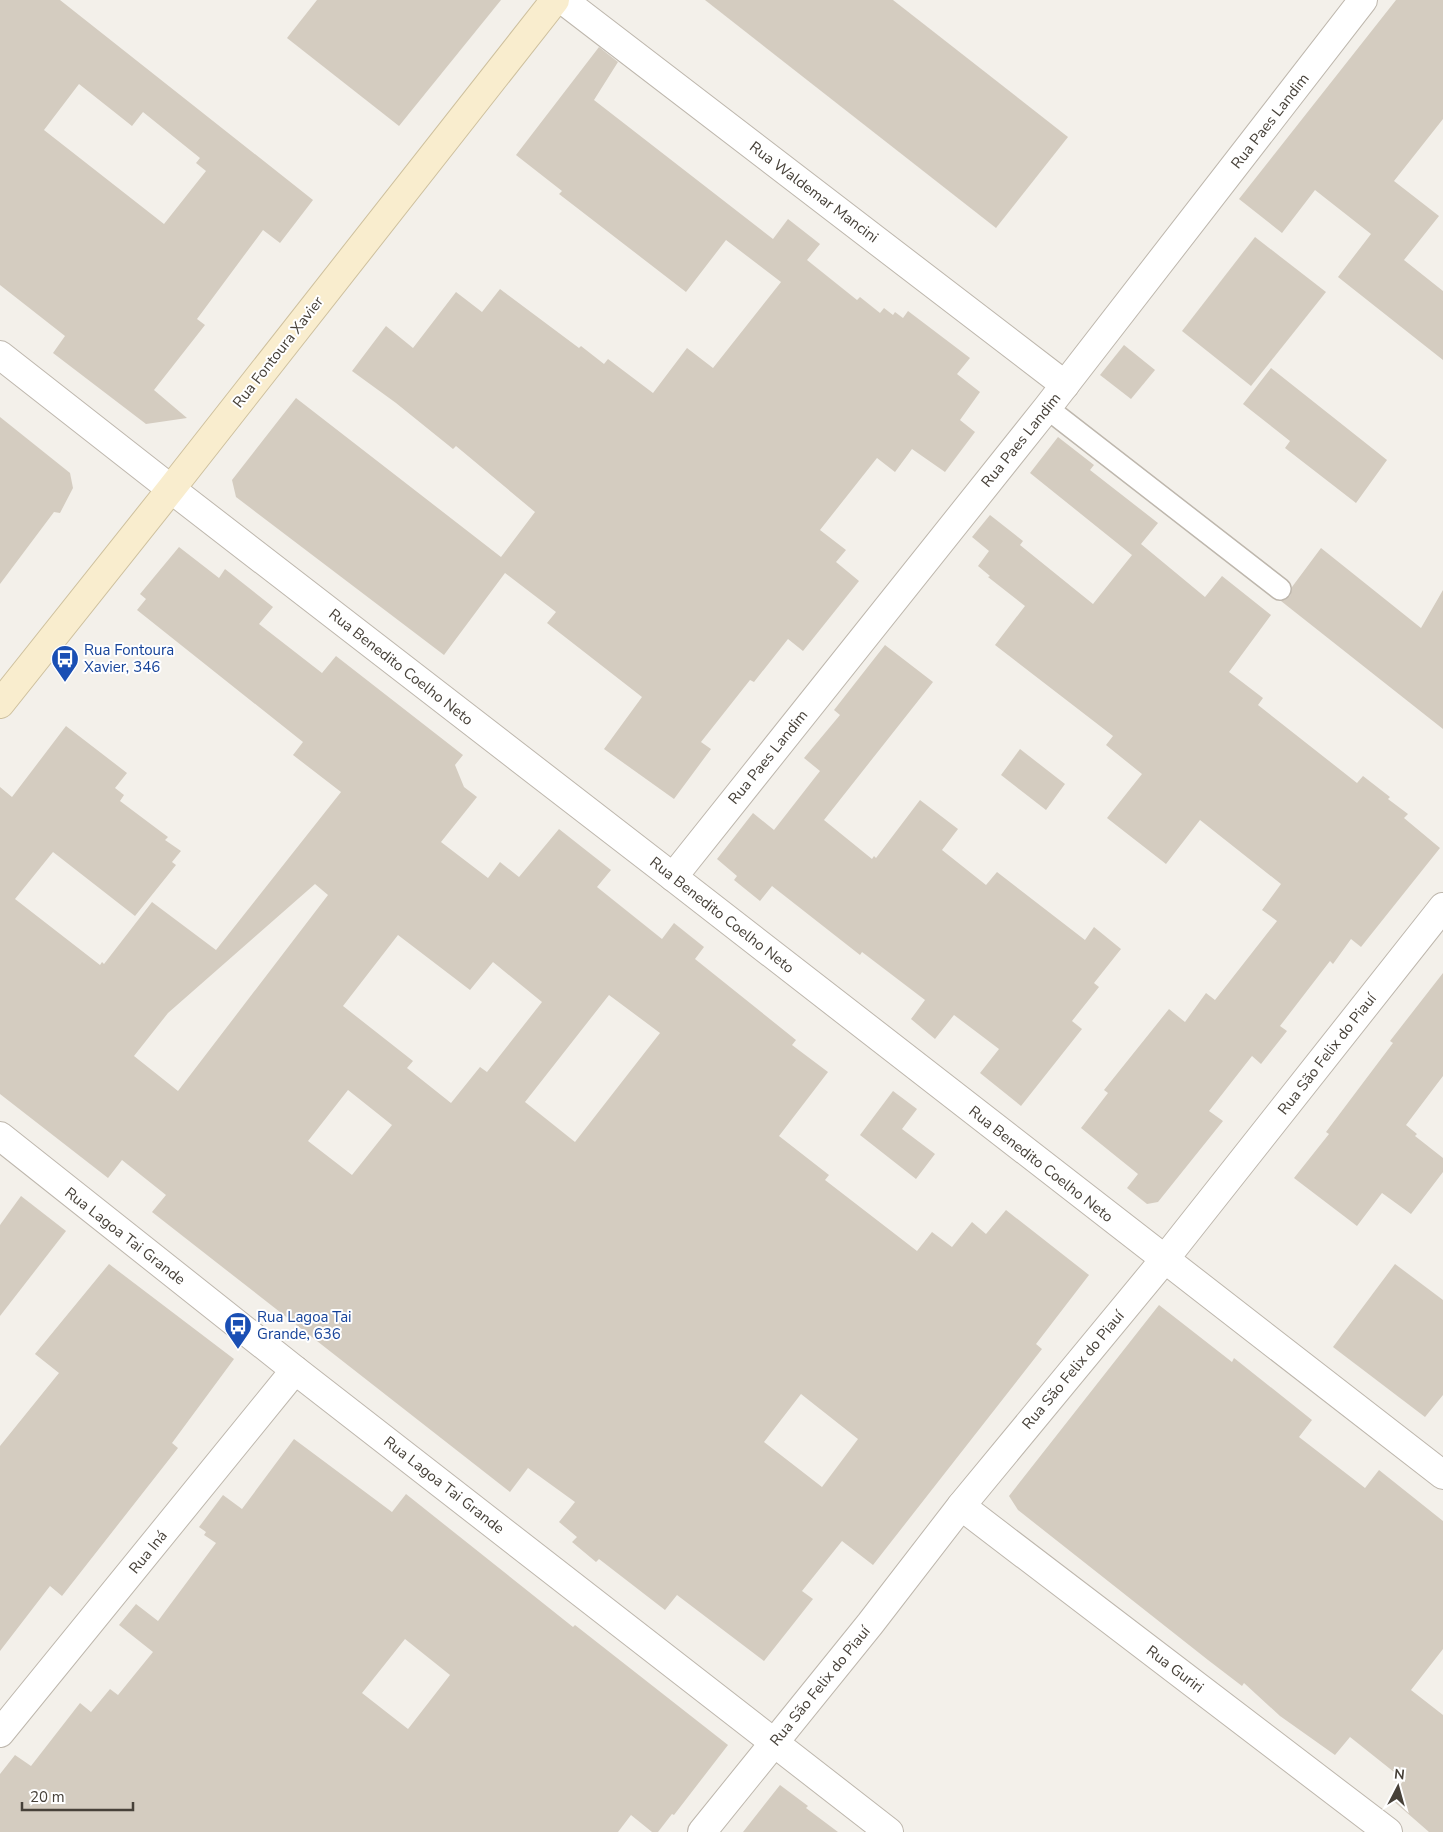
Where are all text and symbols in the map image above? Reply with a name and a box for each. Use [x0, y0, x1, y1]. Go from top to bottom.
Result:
street label: Rua Paes Landim [1226, 69, 1314, 173]
street label: Rua Waldemar Mancini [745, 137, 883, 247]
street label: Rua Fontoura Xavier [228, 292, 328, 412]
street label: Rua Paes Landim [977, 389, 1065, 491]
street label: Rua Benedito Coelho Neto [325, 604, 477, 730]
place label: Rua Fontoura Xavier, 346 [84, 640, 174, 677]
bus stop icon: Rua Fontoura Xavier, 346 [50, 644, 80, 683]
street label: Rua Paes Landim [724, 706, 812, 808]
street label: Rua Benedito Coelho Neto [646, 852, 798, 978]
street label: Rua São Felix do Piauí [1273, 988, 1382, 1119]
street label: Rua Benedito Coelho Neto [965, 1101, 1117, 1227]
street label: Rua Lagoa Tai Grande [61, 1183, 189, 1289]
street label: Rua São Felix do Piauí [1017, 1305, 1130, 1433]
place label: Rua Lagoa Tai Grande, 636 [257, 1307, 352, 1344]
bus stop icon: Rua Lagoa Tai Grande, 636 [223, 1311, 253, 1350]
street label: Rua Lagoa Tai Grande [380, 1432, 508, 1538]
street label: Rua Iná [124, 1526, 172, 1578]
street label: Rua São Felix do Piauí [765, 1621, 876, 1750]
street label: Rua Guriri [1142, 1641, 1208, 1697]
north arrow [1373, 1762, 1423, 1812]
text: N [1393, 1765, 1406, 1785]
scale bar [22, 1780, 134, 1812]
text: 20 m [30, 1787, 65, 1807]

